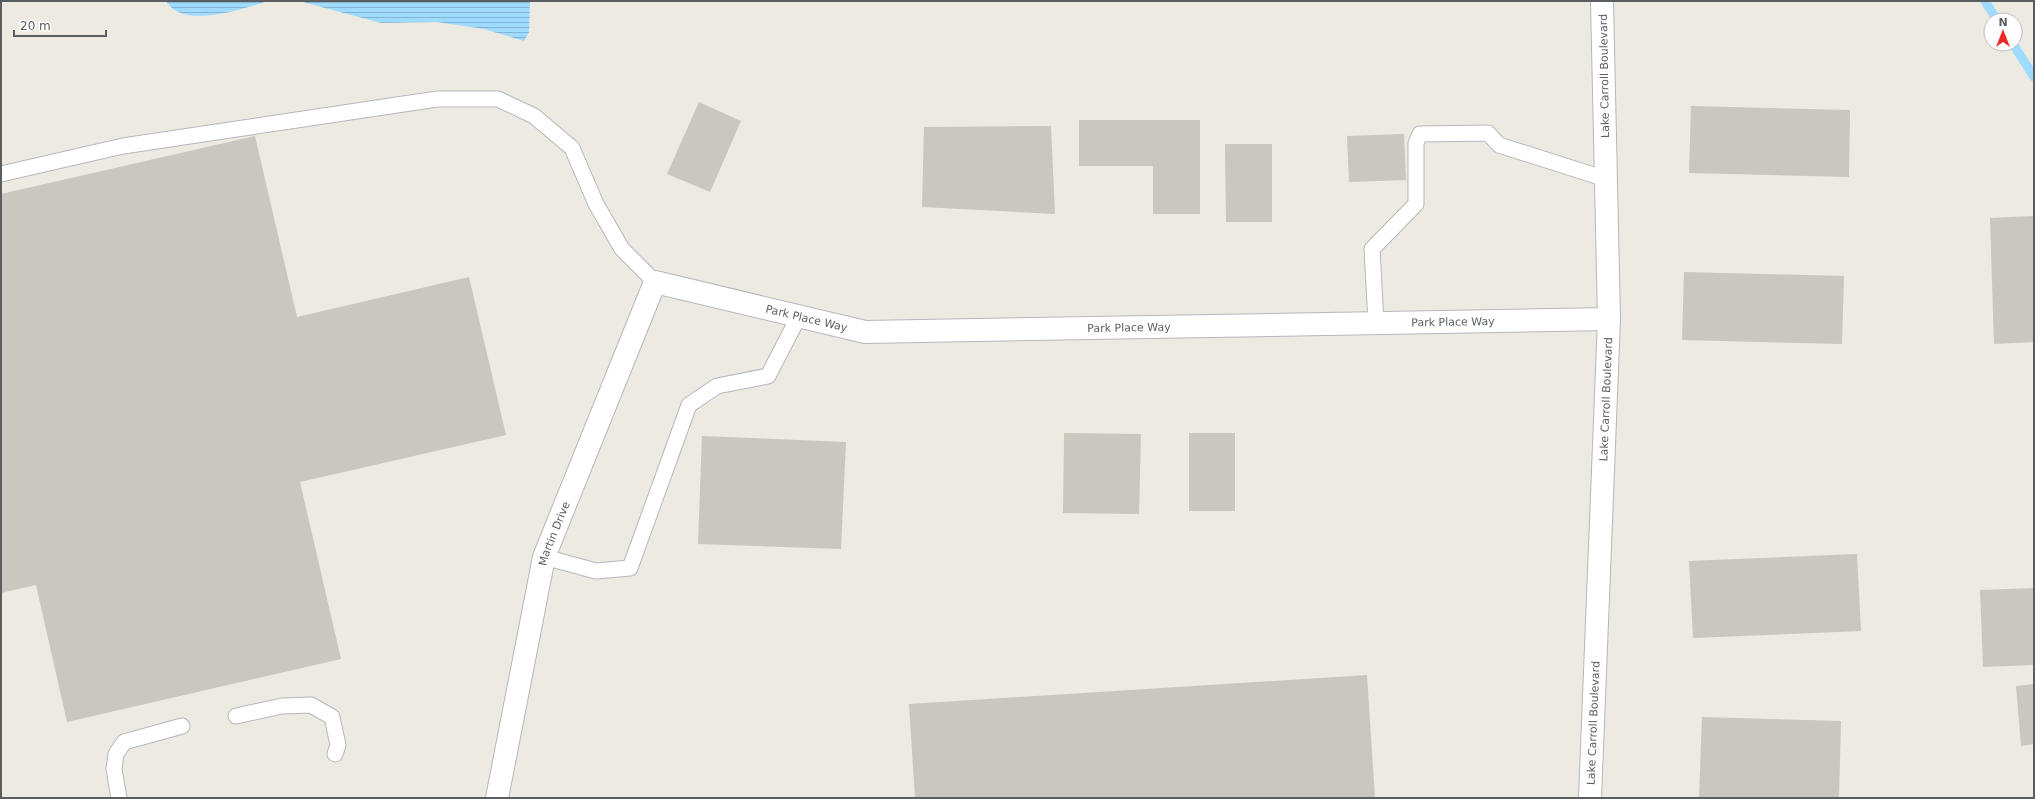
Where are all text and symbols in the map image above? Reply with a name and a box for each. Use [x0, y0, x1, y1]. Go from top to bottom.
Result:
scale bar [14, 12, 106, 38]
north arrow [1983, 12, 2023, 52]
street label: Lake Carroll Boulevard [1597, 14, 1612, 138]
text: N [1998, 16, 2008, 29]
text: 20 m [20, 19, 51, 33]
street label: Park Place Way [764, 303, 849, 335]
street label: Park Place Way [1411, 315, 1495, 329]
street label: Park Place Way [1087, 321, 1171, 335]
street label: Lake Carroll Boulevard [1597, 337, 1615, 462]
street label: Martin Drive [536, 499, 573, 567]
street label: Lake Carroll Boulevard [1585, 661, 1602, 785]

